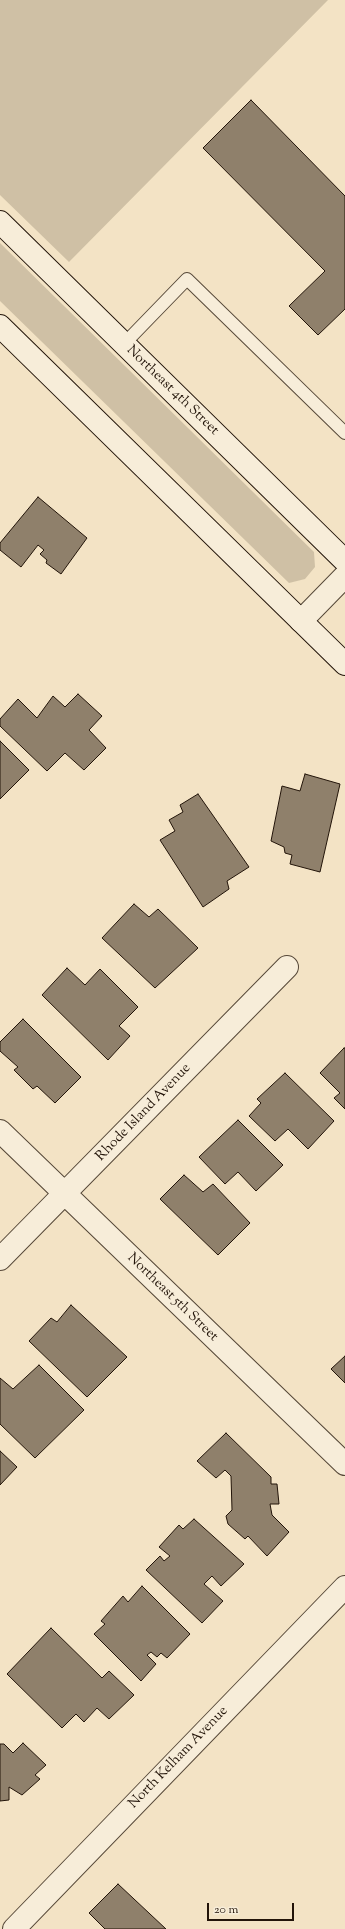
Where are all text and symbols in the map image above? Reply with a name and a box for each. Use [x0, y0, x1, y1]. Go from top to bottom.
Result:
street label: Northeast 4th Street [122, 343, 222, 439]
street label: Rhode Island Avenue [93, 1061, 195, 1165]
street label: Northeast 5th Street [123, 1250, 221, 1346]
street label: North Kelham Avenue [126, 1703, 232, 1813]
scale bar [209, 1895, 296, 1921]
text: 20 m [214, 1901, 238, 1919]

